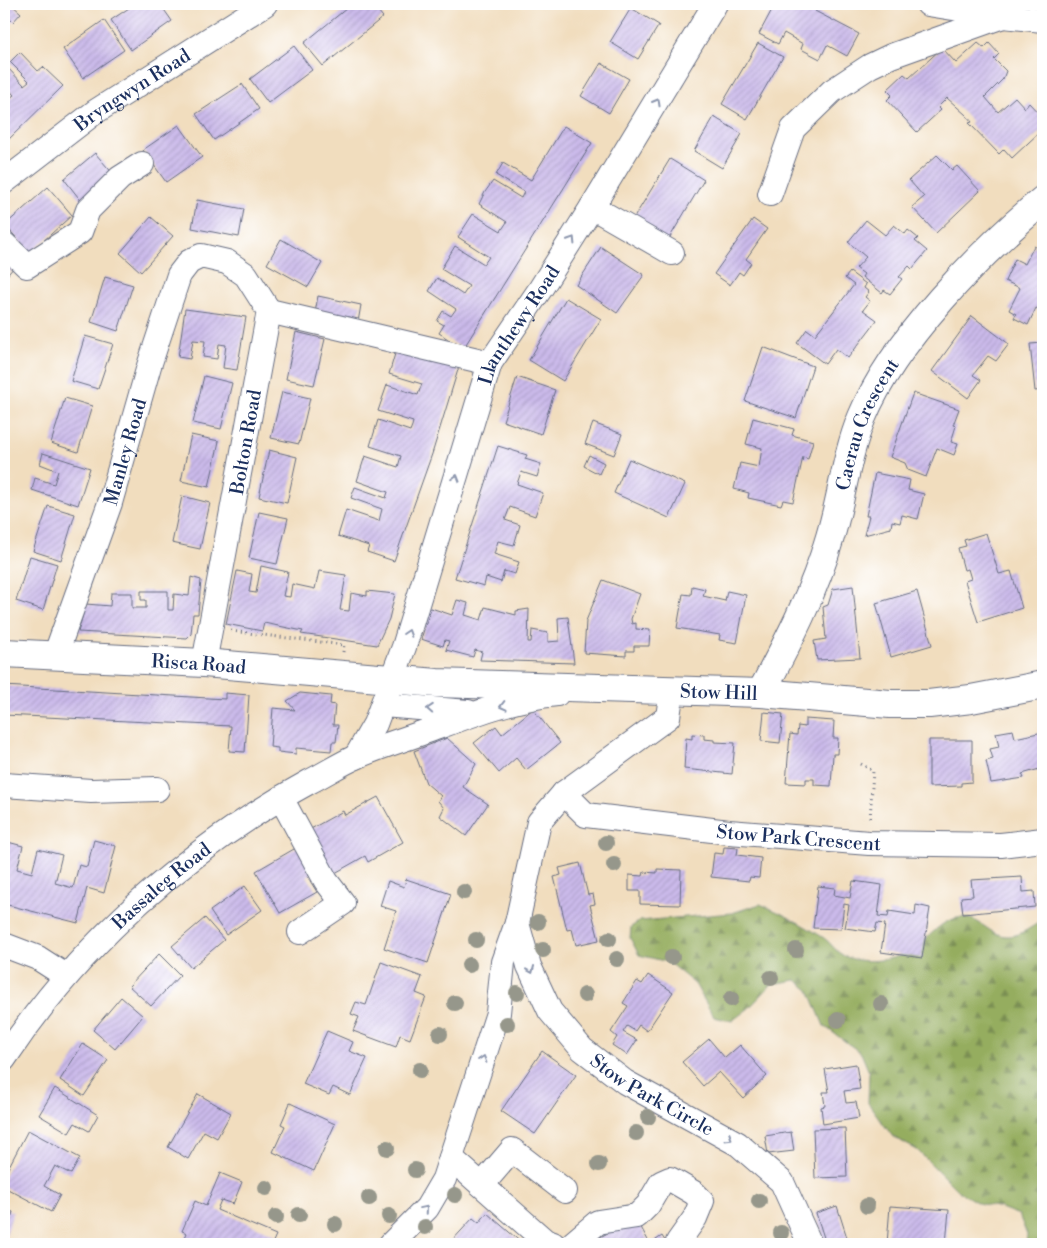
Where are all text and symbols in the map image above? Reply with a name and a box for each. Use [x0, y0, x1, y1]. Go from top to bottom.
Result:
street label: Bryngwyn Road [69, 43, 195, 138]
one-way arrow [651, 98, 661, 107]
one-way arrow [565, 236, 575, 245]
street label: Llanthewy Road [473, 261, 565, 388]
street label: Caerau Crescent [831, 354, 905, 493]
street label: Bolton Road [225, 388, 267, 498]
street label: Manley Road [99, 395, 152, 508]
one-way arrow [450, 474, 460, 482]
one-way arrow [402, 629, 412, 638]
street label: Risca Road [151, 649, 247, 680]
street label: Stow Hill [680, 680, 758, 706]
one-way arrow [498, 700, 507, 711]
one-way arrow [426, 703, 434, 714]
street label: Stow Park Crescent [715, 820, 881, 856]
street label: Bassaleg Road [106, 837, 216, 935]
one-way arrow [525, 965, 536, 974]
street label: Stow Park Circle [585, 1049, 718, 1141]
one-way arrow [478, 1055, 488, 1063]
one-way arrow [724, 1131, 733, 1141]
one-way arrow [419, 1206, 427, 1215]

